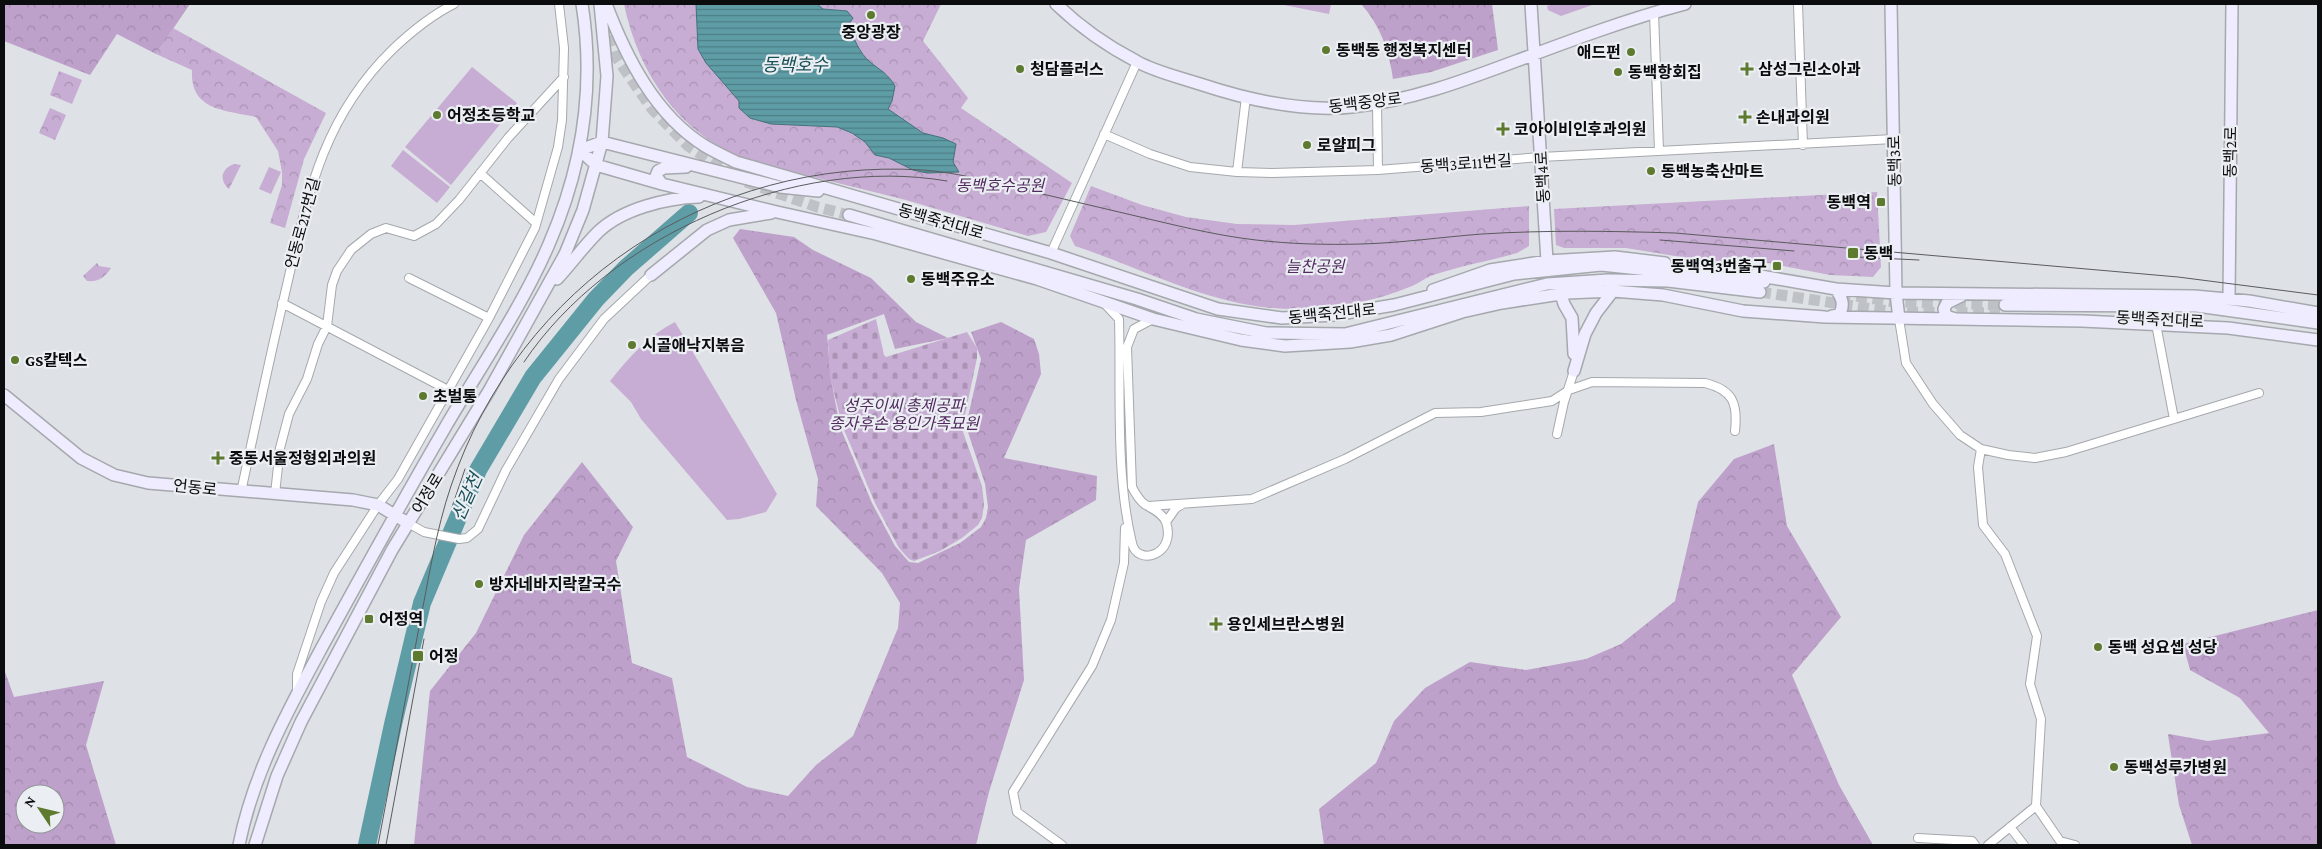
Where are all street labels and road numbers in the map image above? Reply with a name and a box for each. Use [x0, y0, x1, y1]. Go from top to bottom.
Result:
street label: 동백중앙로 [1327, 90, 1403, 115]
street label: 동백2로 [2222, 126, 2239, 178]
street label: 동백3로 [1886, 135, 1903, 187]
street label: 동백4로 [1533, 150, 1552, 204]
street label: 동백3로11번길 [1420, 152, 1512, 175]
street label: 언동로217번길 [282, 176, 323, 271]
street label: 동백죽전대로 [896, 201, 986, 242]
street label: 동백죽전대로 [1287, 300, 1377, 327]
street label: 동백죽전대로 [2115, 309, 2205, 330]
street label: 어정로 [409, 470, 446, 517]
street label: 언동로 [172, 477, 218, 498]

